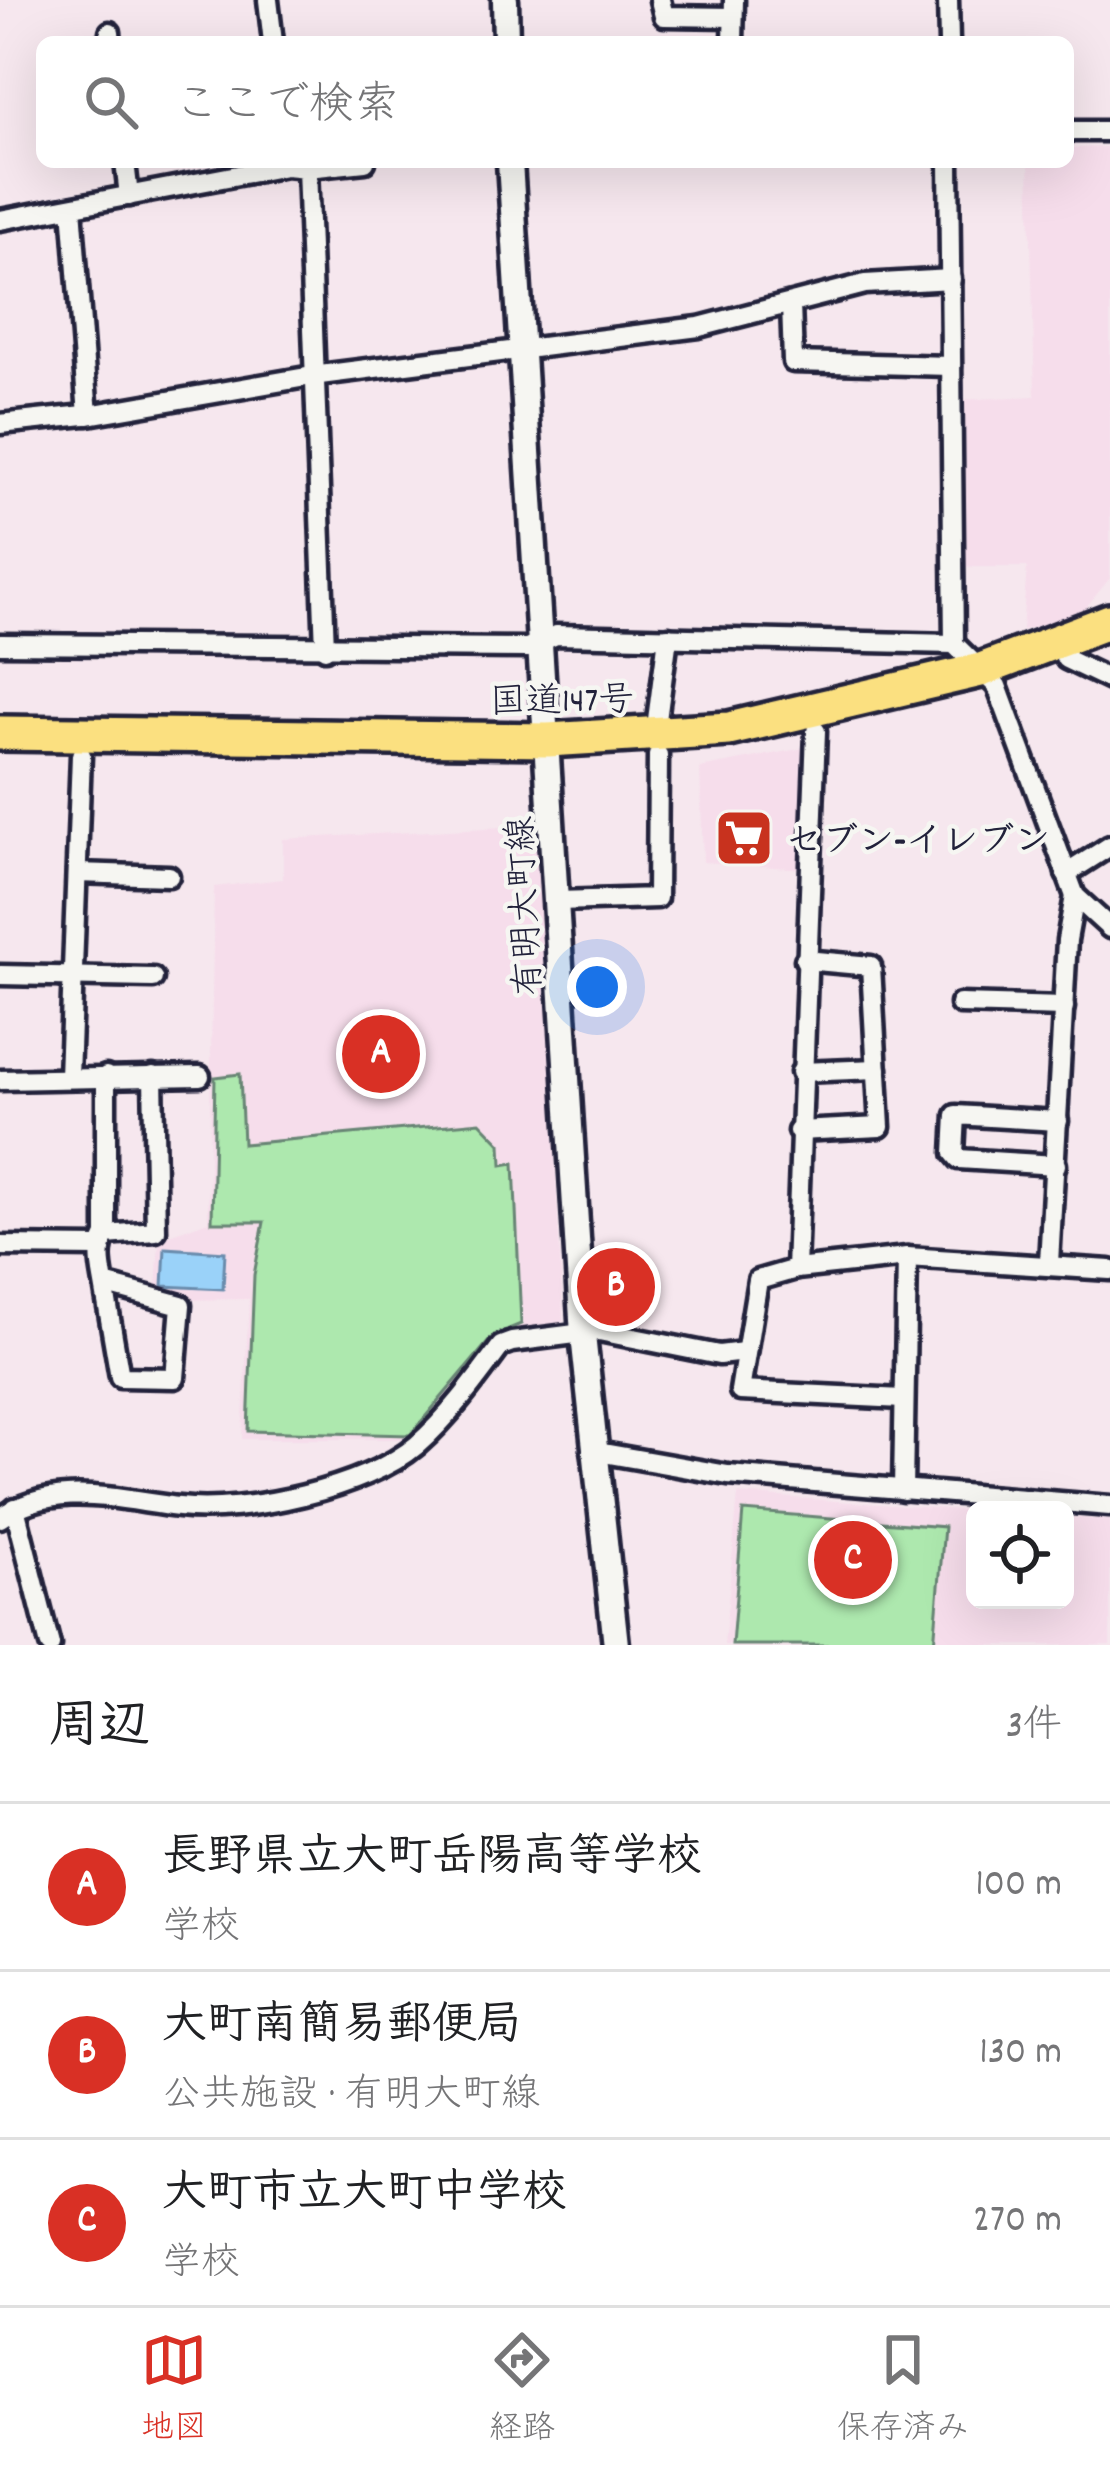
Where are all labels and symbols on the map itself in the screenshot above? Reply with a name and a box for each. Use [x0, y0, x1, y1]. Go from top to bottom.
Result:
street label: 国道147号 [489, 677, 635, 731]
supermarket icon: セブン-イレブン [713, 807, 775, 869]
street label: 有明大町線 [497, 814, 559, 997]
place label: セブン-イレブン [786, 818, 1050, 870]
your location [567, 957, 627, 1017]
pin: A [342, 1009, 420, 1099]
pin: B [577, 1242, 655, 1332]
pin: C [814, 1515, 892, 1605]

